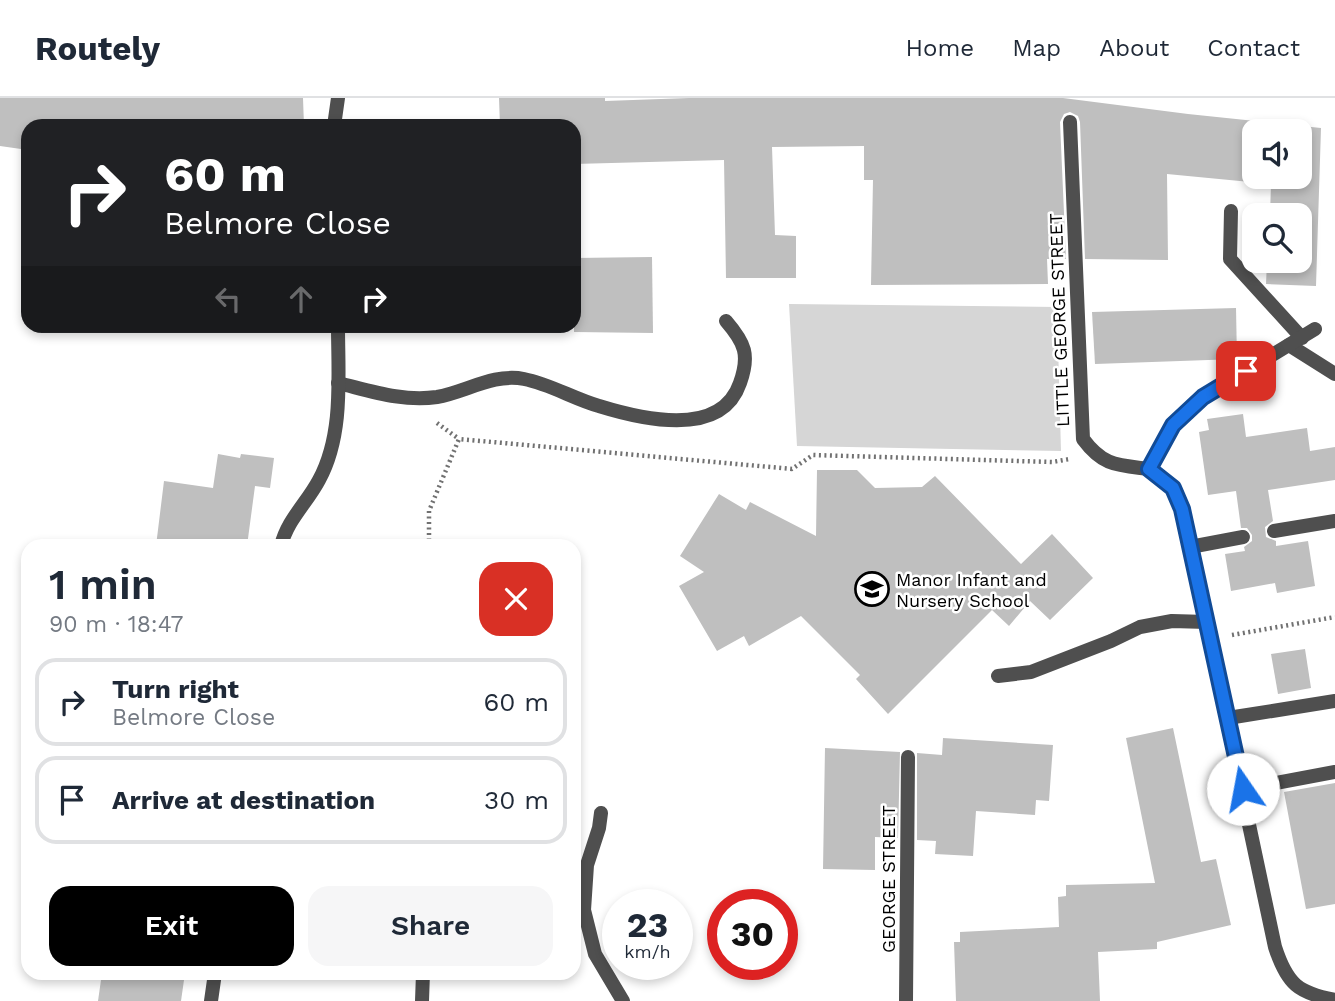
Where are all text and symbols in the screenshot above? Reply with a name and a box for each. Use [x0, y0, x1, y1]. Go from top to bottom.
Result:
text: Routely [35, 29, 160, 68]
text: Home [906, 34, 974, 62]
text: Map [1012, 34, 1061, 62]
text: About [1099, 34, 1169, 62]
text: Contact [1207, 34, 1300, 62]
map controls [1242, 119, 1312, 273]
button: sound [1242, 119, 1312, 189]
text: 60 m [164, 145, 286, 203]
icon: right [49, 147, 140, 238]
button: search [1242, 203, 1312, 273]
text: Belmore Close [164, 204, 391, 242]
street label: LITTLE GEORGE STREET [1045, 213, 1073, 427]
icon: left [209, 280, 247, 318]
icon: ahead [282, 280, 320, 318]
icon: right [355, 280, 393, 318]
pin [1216, 341, 1276, 401]
icon: arrive [1227, 352, 1265, 390]
text: 1 min [49, 560, 157, 609]
button: close [479, 562, 553, 636]
place label: Manor Infant and Nursery School [896, 569, 1047, 611]
school or university icon: Manor Infant and Nursery School [853, 570, 891, 608]
text: 90 m · 18:47 [49, 611, 183, 638]
text: Turn right [112, 674, 239, 704]
icon: right [53, 683, 91, 721]
text: 60 m [483, 687, 549, 717]
text: Belmore Close [112, 704, 275, 731]
position arrow [1206, 752, 1280, 826]
icon: arrive [53, 781, 91, 819]
text: Arrive at destination [112, 785, 375, 815]
text: 30 m [484, 785, 549, 815]
street label: GEORGE STREET [878, 805, 899, 953]
button: Exit [49, 886, 294, 966]
button: Share [308, 886, 553, 966]
speed limit sign: 30 [707, 889, 798, 980]
text: 23 [627, 904, 668, 946]
text: km/h [624, 941, 671, 962]

